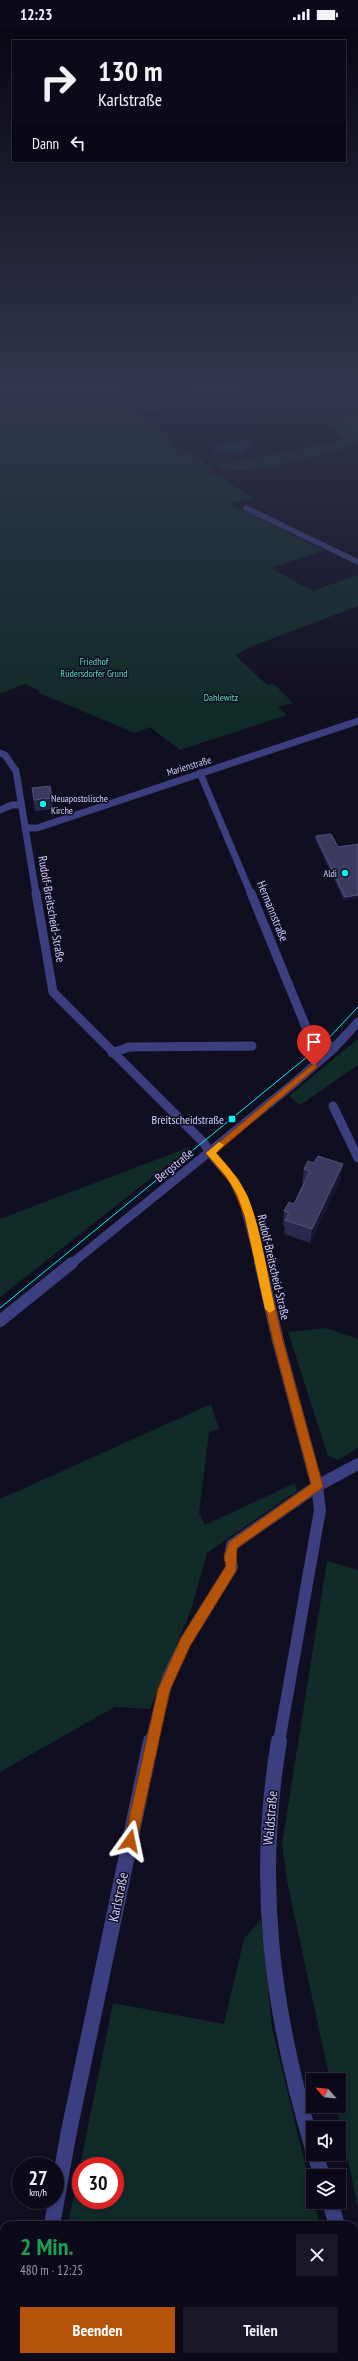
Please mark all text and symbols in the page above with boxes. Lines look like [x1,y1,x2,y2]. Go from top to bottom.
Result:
text: 12:23 [20,5,52,24]
text: 130 m [98,52,162,89]
icon: right [32,56,84,108]
text: Karlstraße [98,88,162,111]
icon: left [67,132,89,154]
text: Dann [32,134,59,153]
park label: Friedhof Rüdersdorfer Grund [60,655,128,680]
park label: Dahlewitz [204,691,239,704]
street label: Marienstraße [165,753,213,779]
place label: Neuapostolische Kirche [51,792,108,817]
marker: Neuapostolische Kirche [38,799,48,809]
street label: Rudolf-Breitscheid-Straße [35,855,69,963]
place label: Aldi [323,867,337,880]
marker: Aldi [340,868,350,878]
street label: Hermannstraße [254,878,292,944]
pin [297,1025,331,1066]
icon: arrive [303,1031,325,1053]
place label: Breitscheidstraße [152,1112,224,1127]
marker: Breitscheidstraße [227,1114,237,1124]
street label: Bergstraße [152,1145,196,1185]
street label: Rudolf-Breitscheid-Straße [255,1213,293,1321]
street label: Waldstraße [259,1790,281,1846]
position arrow [109,1820,151,1862]
street label: Karlstraße [104,1870,132,1923]
north arrow [306,2073,346,2113]
map controls [306,2073,346,2209]
button: sound [306,2121,346,2161]
speed limit sign: 30 [72,2157,124,2209]
text: 27 [28,2165,48,2191]
button: layers [306,2169,346,2209]
text: km/h [29,2186,47,2199]
text: 2 Min. [20,2231,74,2262]
button: close [296,2234,338,2276]
text: 480 m · 12:25 [20,2262,83,2279]
button: Beenden [20,2307,175,2353]
button: Teilen [183,2307,338,2353]

